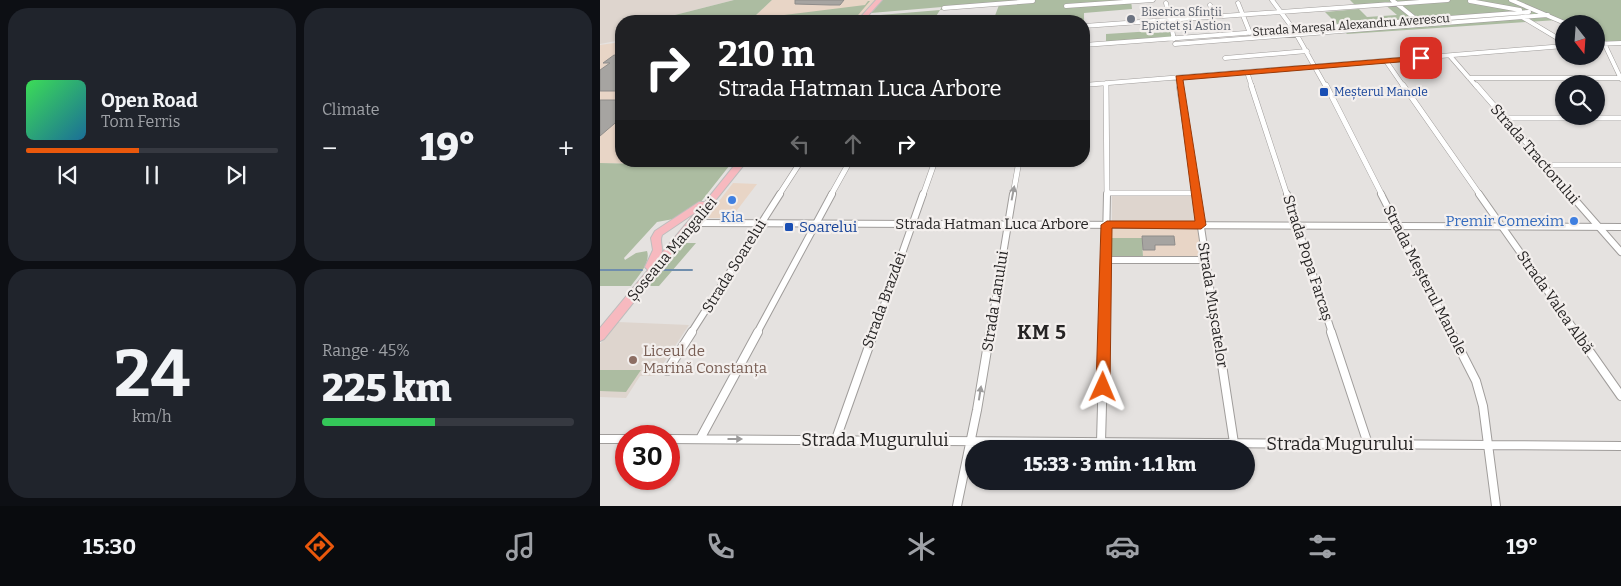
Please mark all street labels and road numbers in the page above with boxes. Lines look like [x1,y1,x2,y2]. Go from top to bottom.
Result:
street label: Strada Mareșal Alexandru Averescu [1252,11,1451,40]
street label: Strada Tractorului [1487,100,1584,208]
street label: Șoseaua Mangaliei [623,193,722,305]
street label: Strada Popa Farcaș [1278,193,1337,324]
street label: Strada Meșterul Manole [1378,202,1471,358]
street label: Strada Hatman Luca Arbore [895,215,1089,233]
street label: Strada Soarelui [698,216,770,316]
street label: Strada Mușcatelor [1193,241,1232,370]
street label: Strada Valea Albă [1513,247,1597,357]
street label: Strada Brazdei [858,249,910,351]
street label: Strada Lanului [978,249,1012,353]
street label: Strada Mugurului [801,429,949,451]
street label: Strada Mugurului [1266,433,1414,455]

